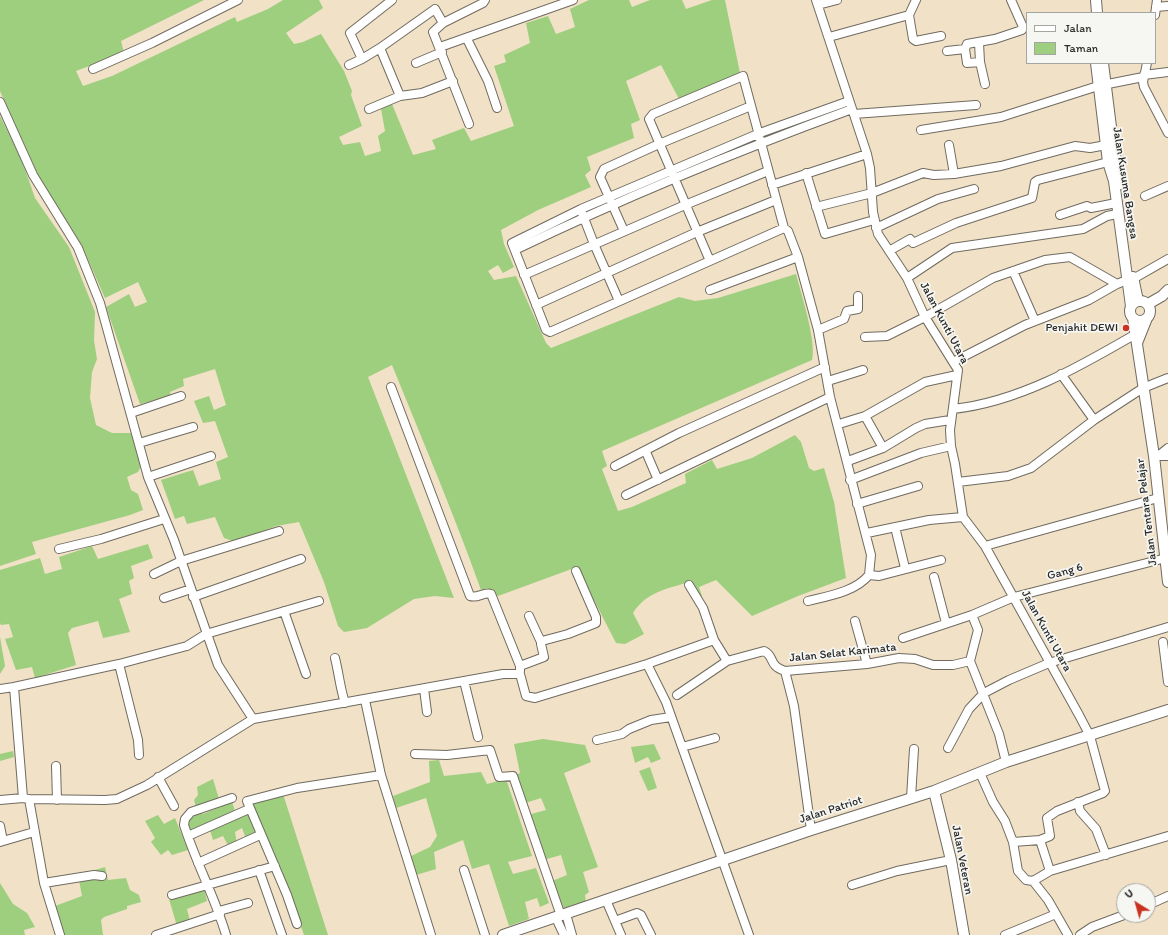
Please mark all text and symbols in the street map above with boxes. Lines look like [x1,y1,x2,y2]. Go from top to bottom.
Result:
legend [1026,12,1156,64]
text: Jalan [1064,21,1092,35]
text: Taman [1064,41,1098,55]
street label: Jalan Kusuma Bangsa [1109,126,1141,240]
street label: Jalan Kunti Utara [916,280,972,366]
place label: Penjahit DEWI [1046,321,1118,335]
marker: Penjahit DEWI [1121,323,1131,333]
street label: Jalan Tentara Pelajar [1133,458,1161,566]
street label: Gang 6 [1046,560,1084,584]
street label: Jalan Kunti Utara [1018,588,1074,674]
street label: Jalan Selat Karimata [789,640,897,666]
street label: Jalan Patriot [798,793,864,827]
street label: Jalan Veteran [948,824,976,896]
north arrow [1116,883,1156,923]
text: U [1122,886,1136,901]

